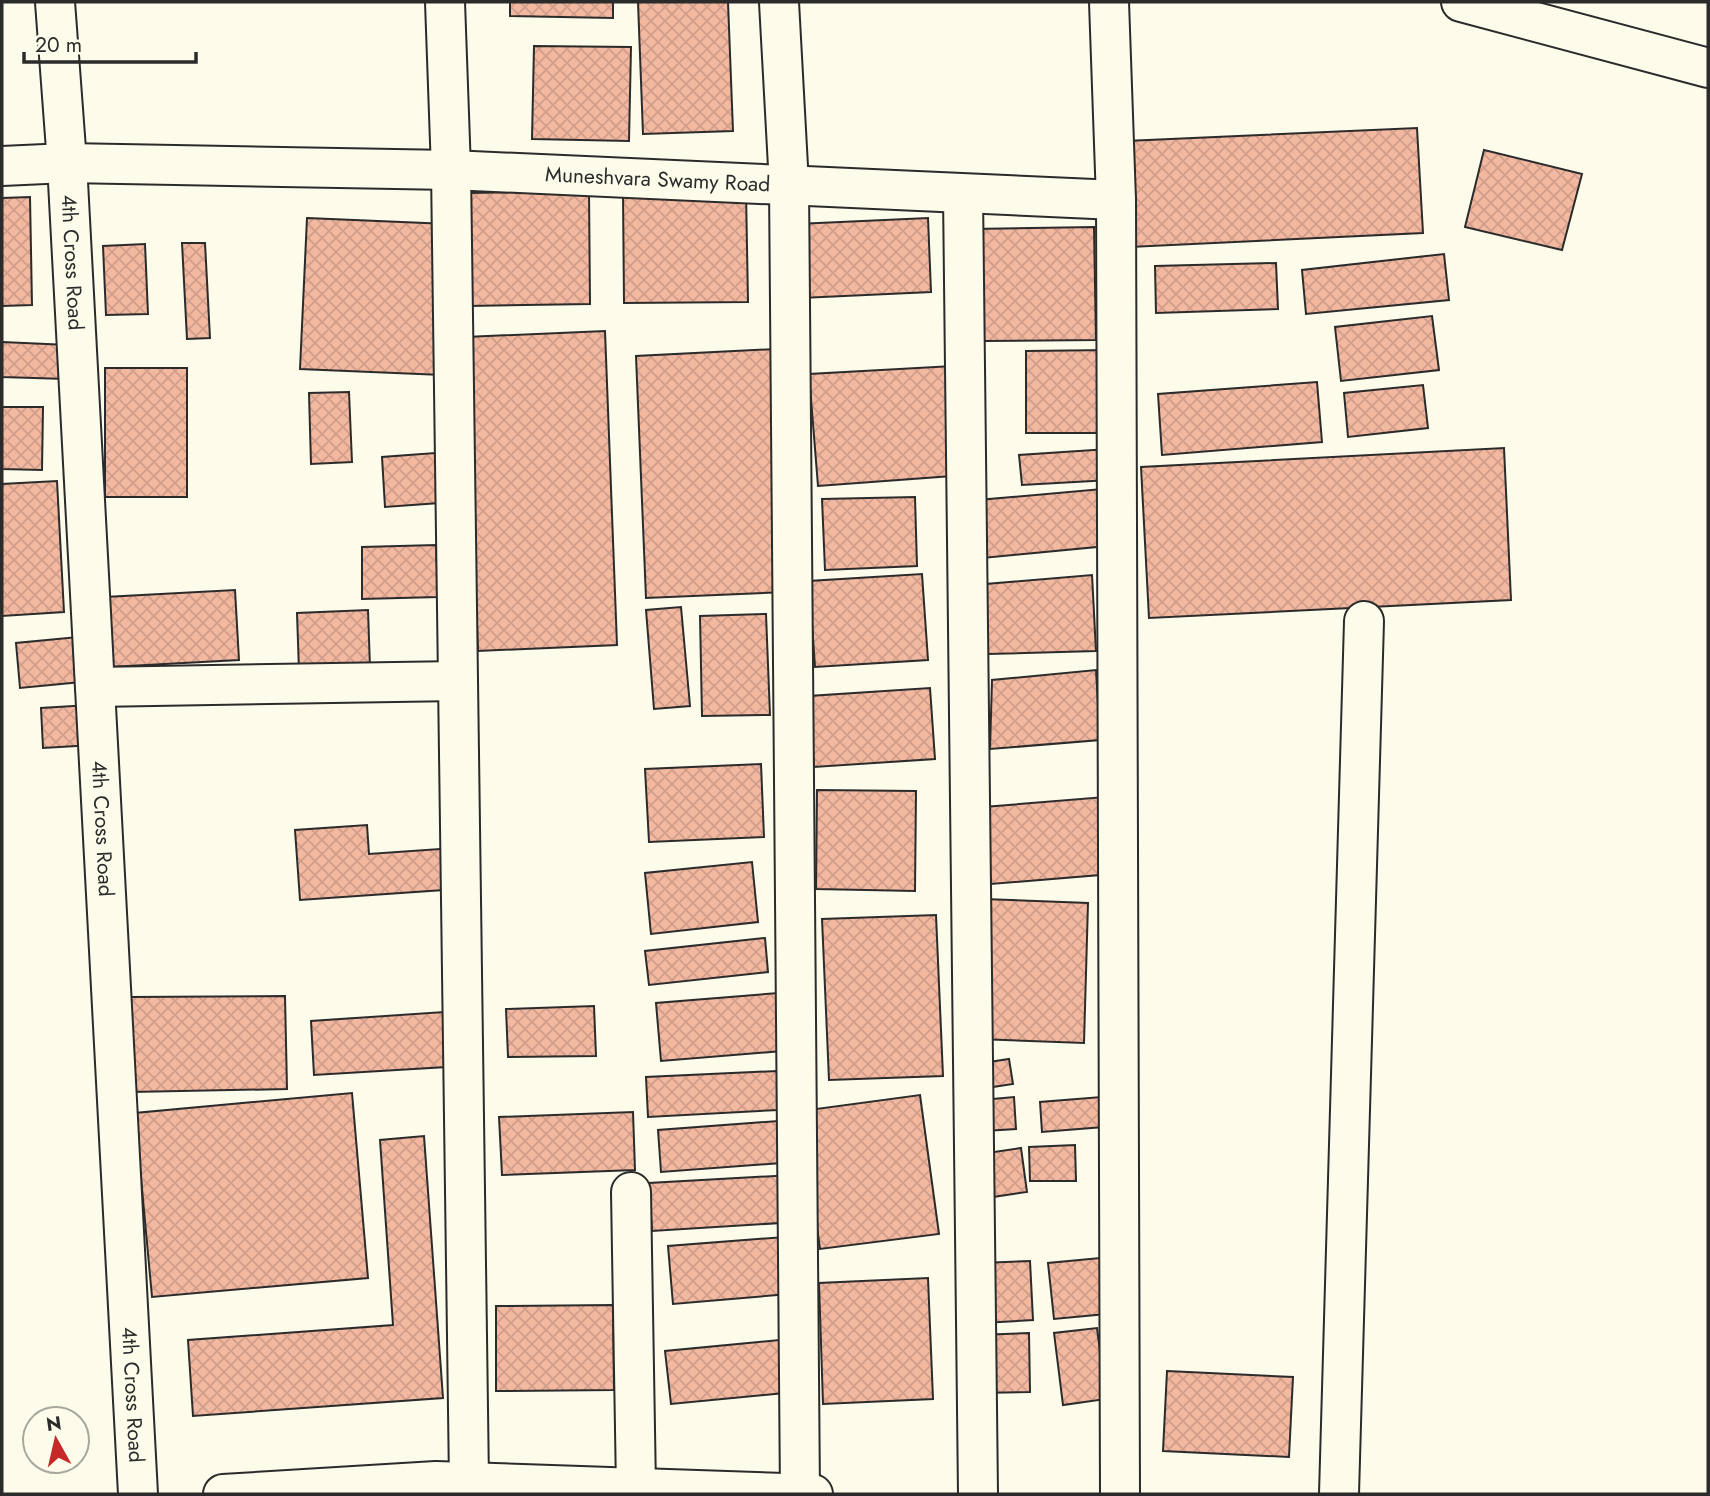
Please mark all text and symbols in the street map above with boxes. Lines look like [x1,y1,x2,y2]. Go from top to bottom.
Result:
scale bar [24,21,196,65]
text: 20 m [35,30,82,60]
street label: Muneshvara Swamy Road [544,159,771,199]
street label: 4th Cross Road [54,194,91,331]
street label: 4th Cross Road [84,760,121,897]
street label: 4th Cross Road [114,1326,151,1463]
north arrow [21,1405,91,1475]
text: N [44,1409,63,1438]

